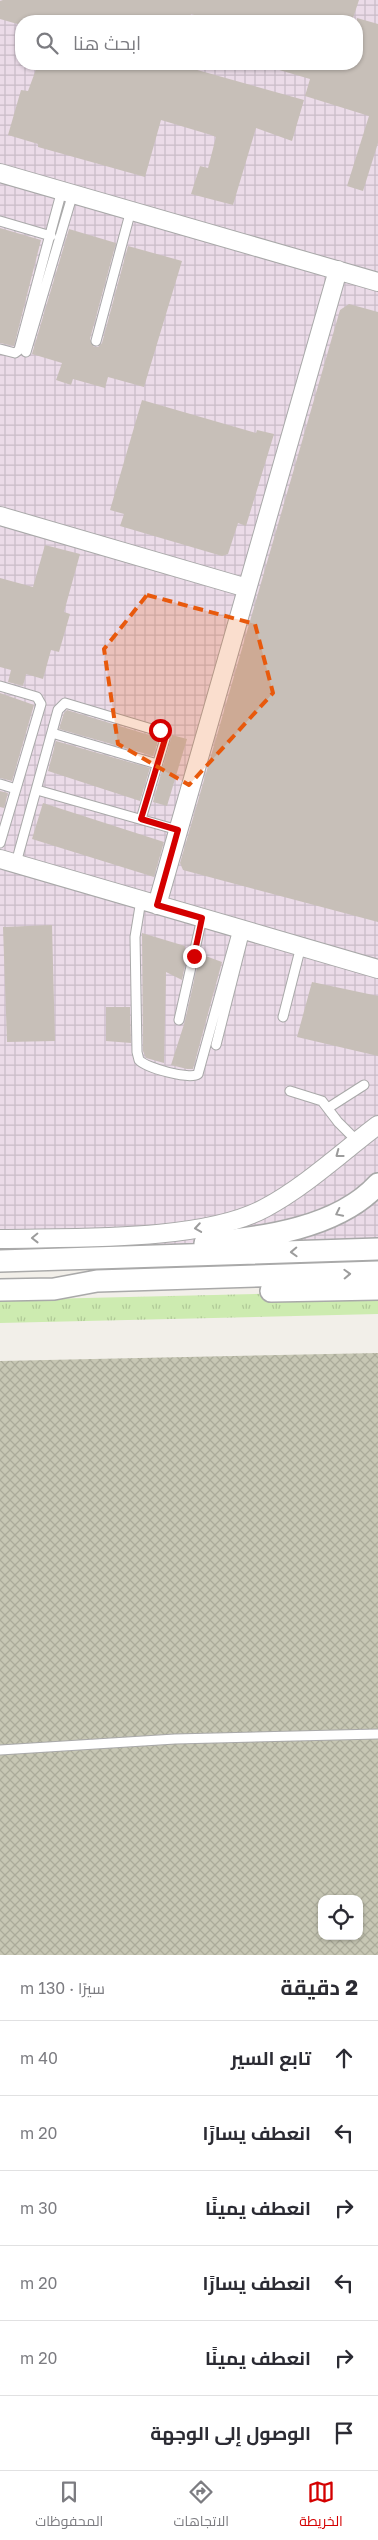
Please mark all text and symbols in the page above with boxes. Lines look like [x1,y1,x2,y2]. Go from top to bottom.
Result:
search box [15,15,363,70]
icon: search [33,29,61,57]
text: ابحث هنا [73,31,141,54]
route start [149,719,172,742]
route end [183,945,206,968]
one-way arrow [336,1149,345,1157]
one-way arrow [336,1207,345,1217]
one-way arrow [193,1222,201,1233]
one-way arrow [31,1233,39,1243]
one-way arrow [290,1247,298,1257]
one-way arrow [343,1268,351,1279]
map controls [318,1895,363,1940]
button: locate [318,1895,363,1940]
text: 2 دقيقة [281,1974,358,2000]
text: سيرًا · 130 m [20,1978,105,1998]
icon: ahead [330,2044,358,2072]
text: تابع السير [231,2046,311,2069]
text: 40 m [20,2048,58,2068]
icon: left [330,2119,358,2147]
text: انعطف يسارًا [203,2121,311,2144]
text: 20 m [20,2123,57,2143]
icon: right [330,2194,358,2222]
text: انعطف يمينًا [205,2196,311,2219]
text: 30 m [20,2198,57,2218]
icon: left [330,2269,358,2297]
text: انعطف يسارًا [203,2271,311,2294]
text: 20 m [20,2273,57,2293]
icon: right [330,2344,358,2372]
text: انعطف يمينًا [205,2346,311,2369]
text: 20 m [20,2348,57,2368]
icon: arrive [330,2419,358,2447]
text: الوصول إلى الوجهة [150,2421,311,2444]
tab: المحفوظات [35,2478,103,2534]
tab: الاتجاهات [174,2478,229,2534]
tab: الخريطة [299,2478,343,2534]

